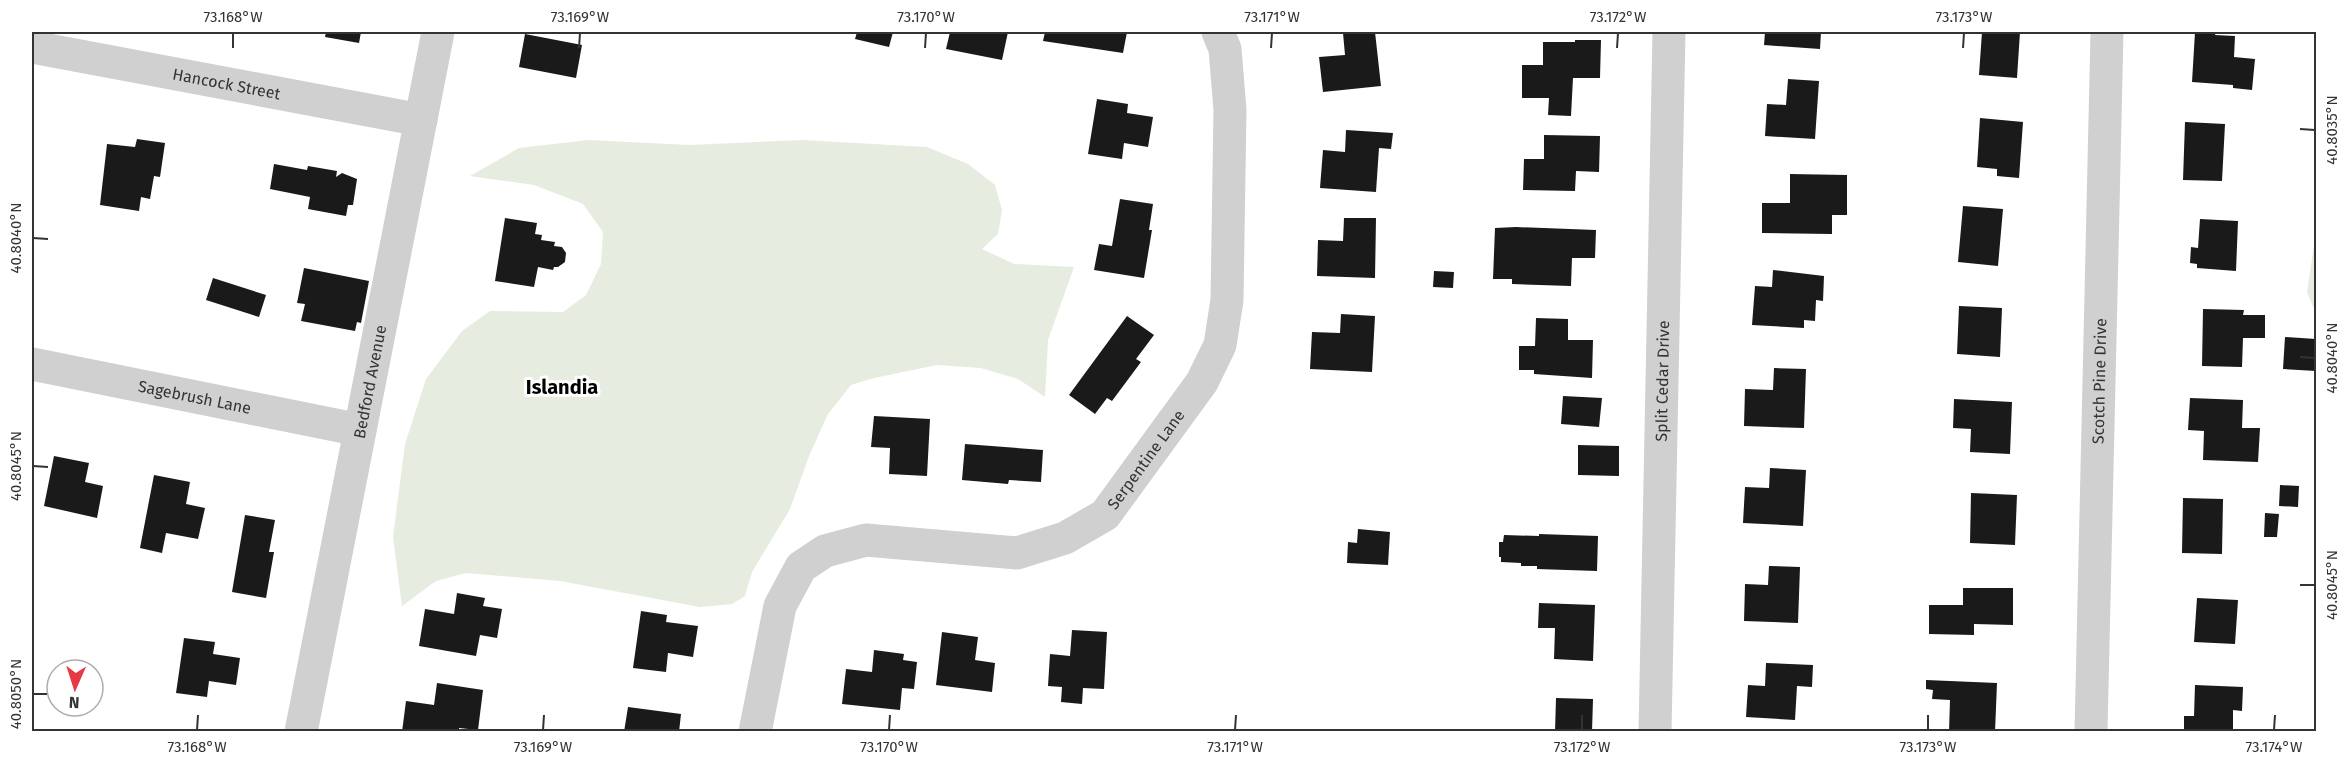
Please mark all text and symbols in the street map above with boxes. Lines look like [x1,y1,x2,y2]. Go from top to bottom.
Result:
text: 73.168°W [203,8,263,26]
text: 73.169°W [551,8,610,26]
text: 73.170°W [897,8,955,26]
text: 73.171°W [1244,8,1300,26]
text: 73.172°W [1590,8,1647,26]
text: 73.173°W [1936,8,1993,26]
street label: Hancock Street [171,64,282,103]
text: 40.8035°N [2323,95,2341,165]
text: 40.8040°N [7,202,25,274]
street label: Scotch Pine Drive [2088,318,2110,444]
street label: Split Cedar Drive [1651,320,1673,442]
text: 40.8040°N [2323,322,2341,394]
street label: Bedford Avenue [349,323,390,440]
district label: Islandia [526,375,598,399]
street label: Sagebrush Lane [137,376,253,417]
street label: Serpentine Lane [1103,406,1188,513]
text: 40.8045°N [7,431,25,501]
text: 40.8045°N [2323,550,2341,620]
north arrow [45,658,105,718]
text: 40.8050°N [7,659,25,729]
text: N [68,693,80,712]
text: 73.168°W [167,738,227,756]
text: 73.169°W [514,738,573,756]
text: 73.170°W [860,738,918,756]
text: 73.171°W [1207,738,1263,756]
text: 73.172°W [1554,738,1611,756]
text: 73.173°W [1900,738,1957,756]
text: 73.174°W [2246,738,2303,756]

